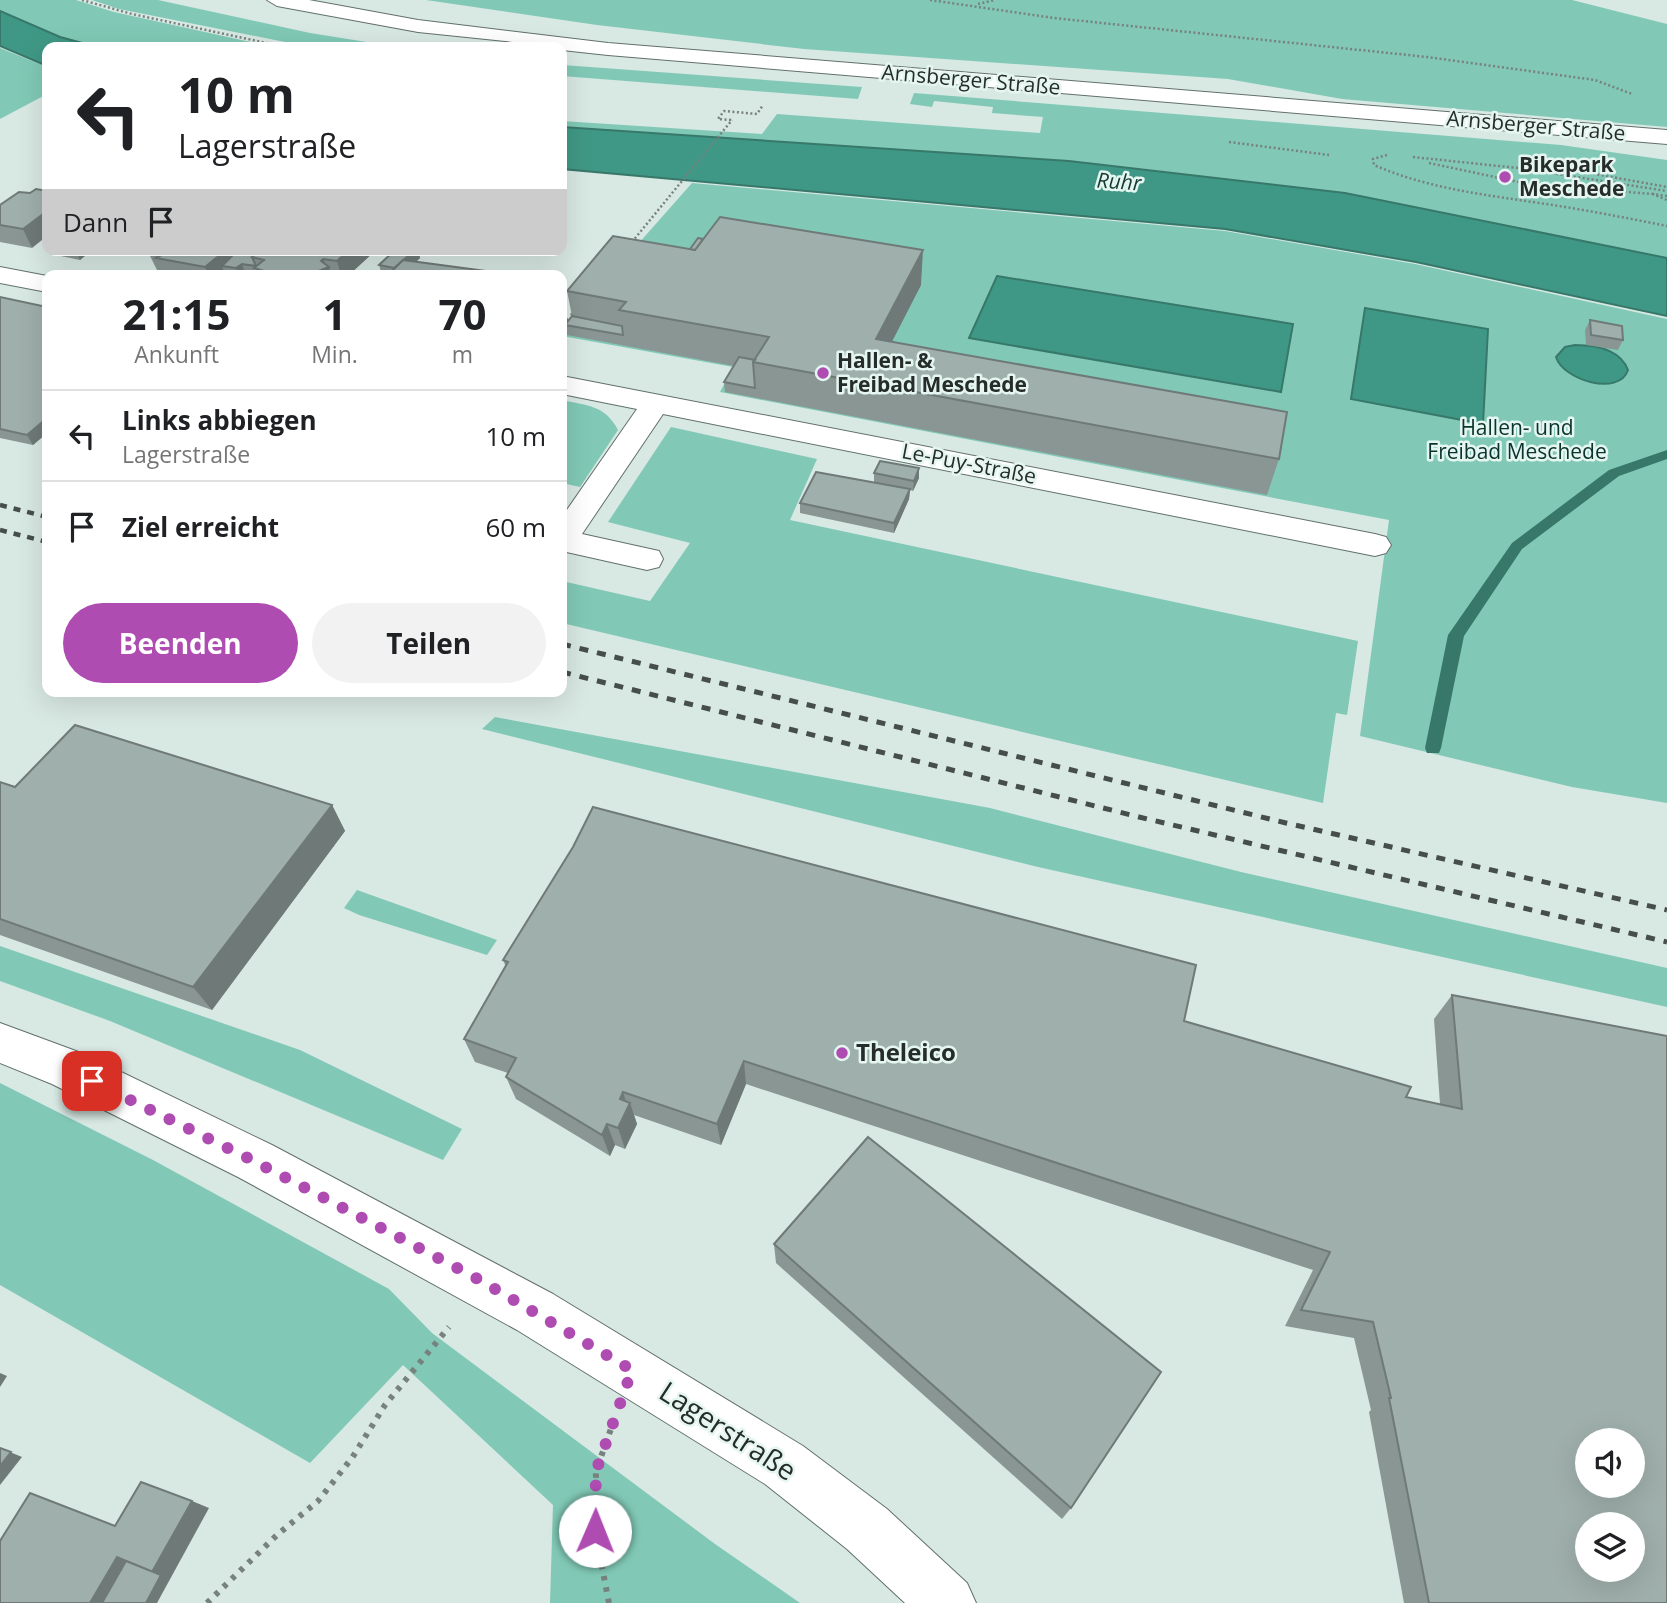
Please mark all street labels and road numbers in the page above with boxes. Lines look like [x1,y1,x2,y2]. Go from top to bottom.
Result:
street label: Arnsberger Straße [881,57,1062,101]
street label: Arnsberger Straße [1446,103,1627,147]
street label: Le-Puy-Straße [900,436,1039,490]
street label: Lagerstraße [653,1372,804,1489]

